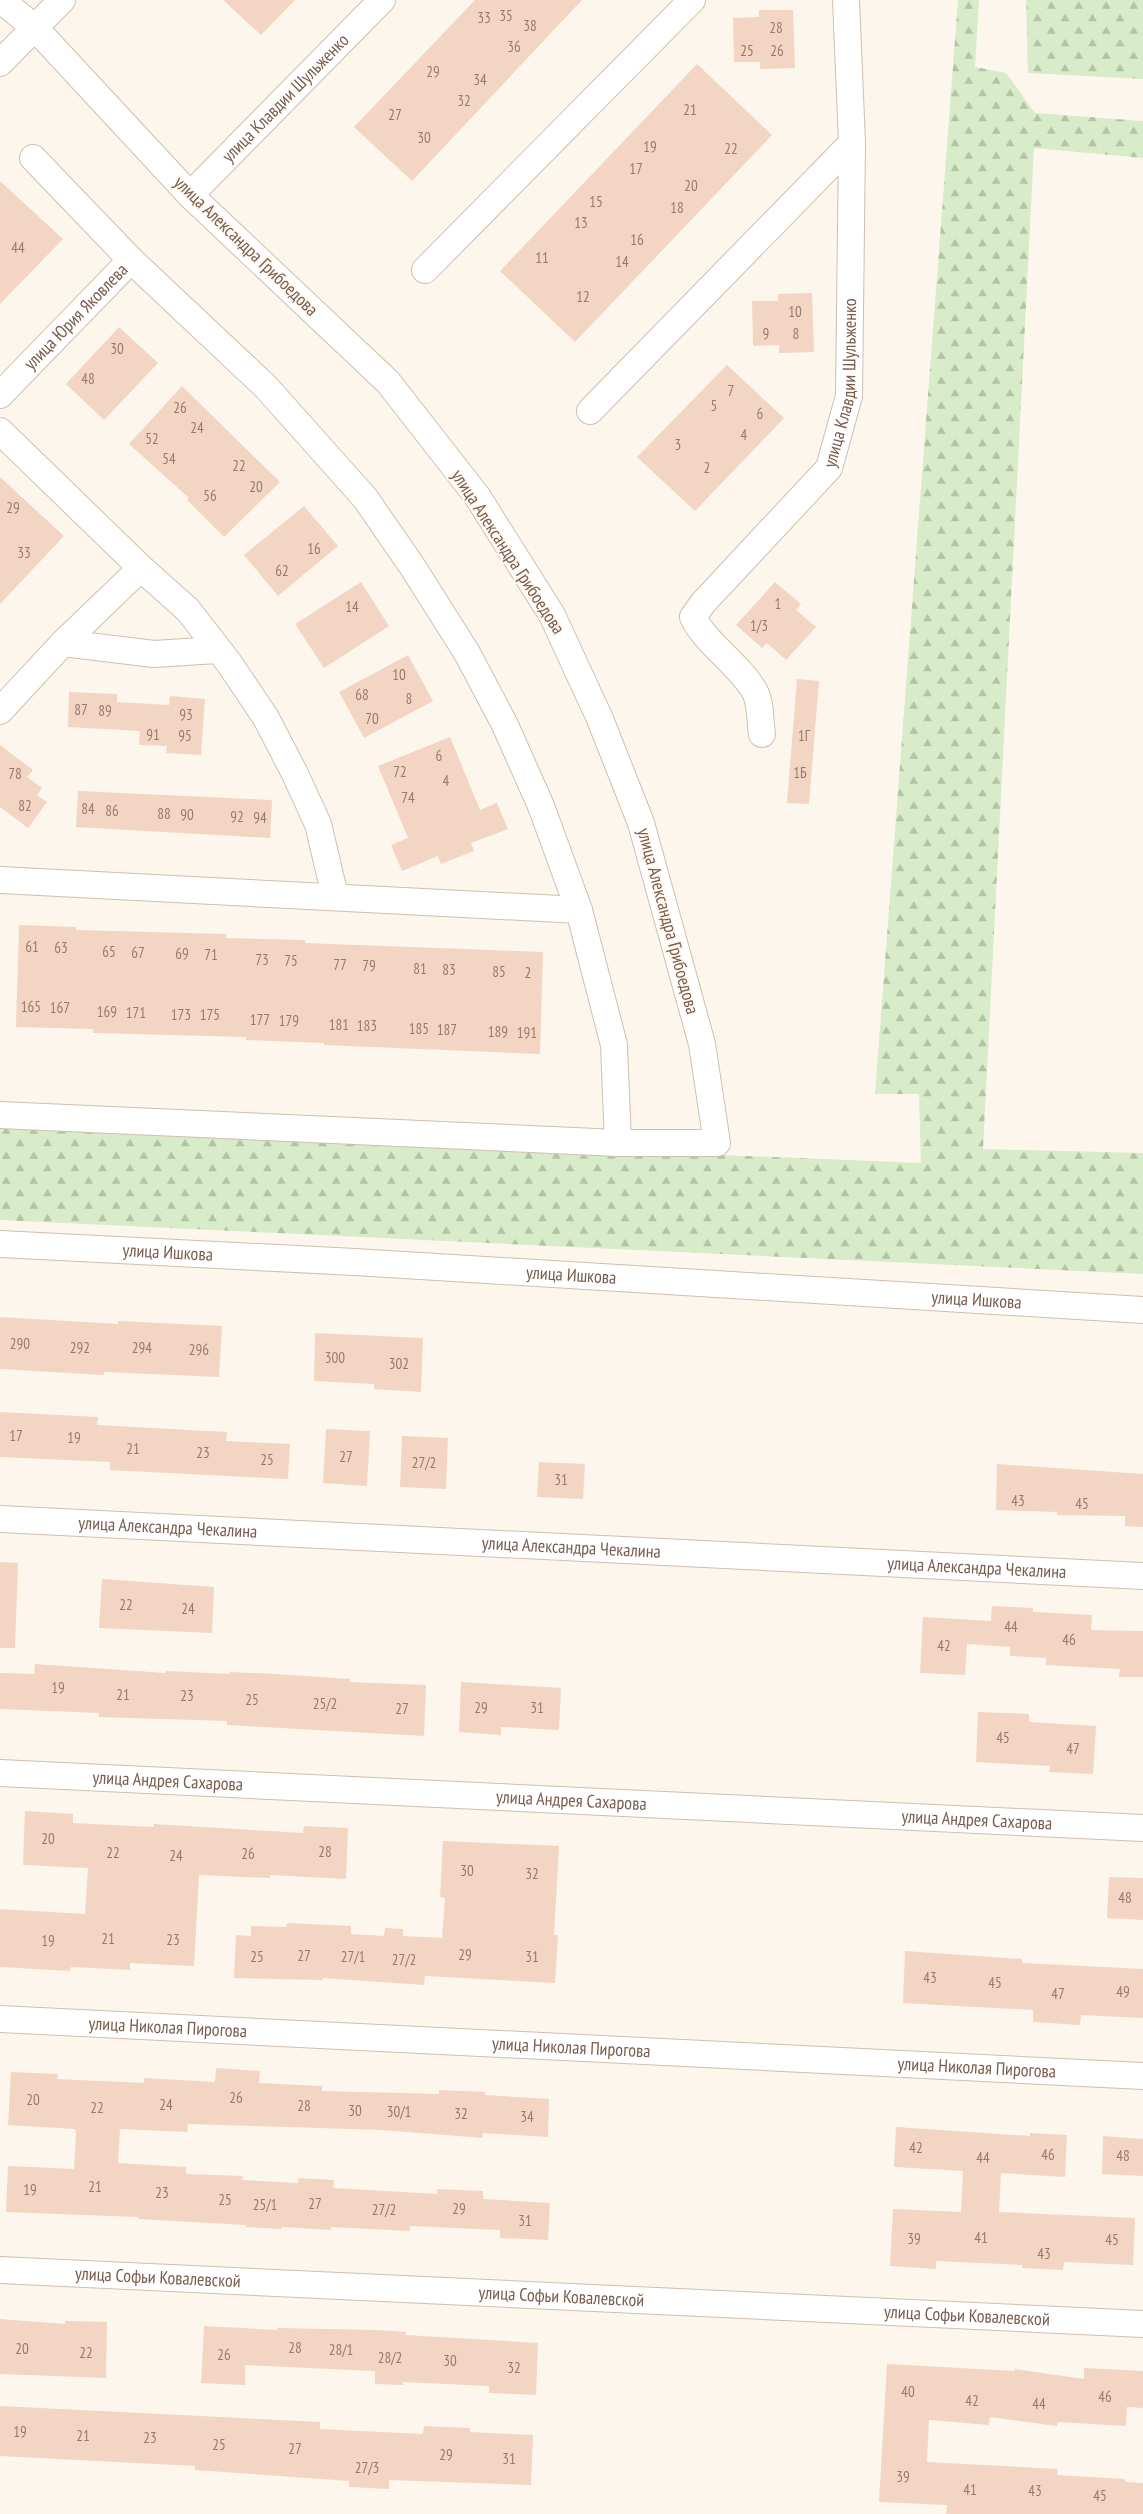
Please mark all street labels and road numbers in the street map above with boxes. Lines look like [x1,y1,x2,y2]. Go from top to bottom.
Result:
street label: улица Клавдии Шульженко [217,28,354,167]
street label: улица Александра Грибоедова [169,171,323,321]
street label: улица Юрия Яковлева [19,258,132,375]
street label: улица Клавдии Шульженко [818,298,861,470]
street label: улица Александра Грибоедова [447,465,570,638]
street label: улица Александра Грибоедова [633,825,704,1016]
street label: улица Ишкова [122,1238,214,1266]
street label: улица Ишкова [525,1260,617,1289]
street label: улица Ишкова [931,1285,1022,1314]
street label: улица Александра Чекалина [78,1511,258,1543]
street label: улица Александра Чекалина [481,1531,661,1563]
street label: улица Александра Чекалина [887,1551,1067,1583]
street label: улица Андрея Сахарова [92,1765,244,1796]
street label: улица Андрея Сахарова [496,1785,647,1815]
street label: улица Андрея Сахарова [901,1804,1053,1835]
street label: улица Николая Пирогова [88,2011,248,2042]
street label: улица Николая Пирогова [492,2032,651,2062]
street label: улица Николая Пирогова [897,2052,1057,2083]
street label: улица Софьи Ковалевской [74,2262,241,2292]
street label: улица Софьи Ковалевской [478,2281,645,2311]
street label: улица Софьи Ковалевской [884,2300,1050,2331]

